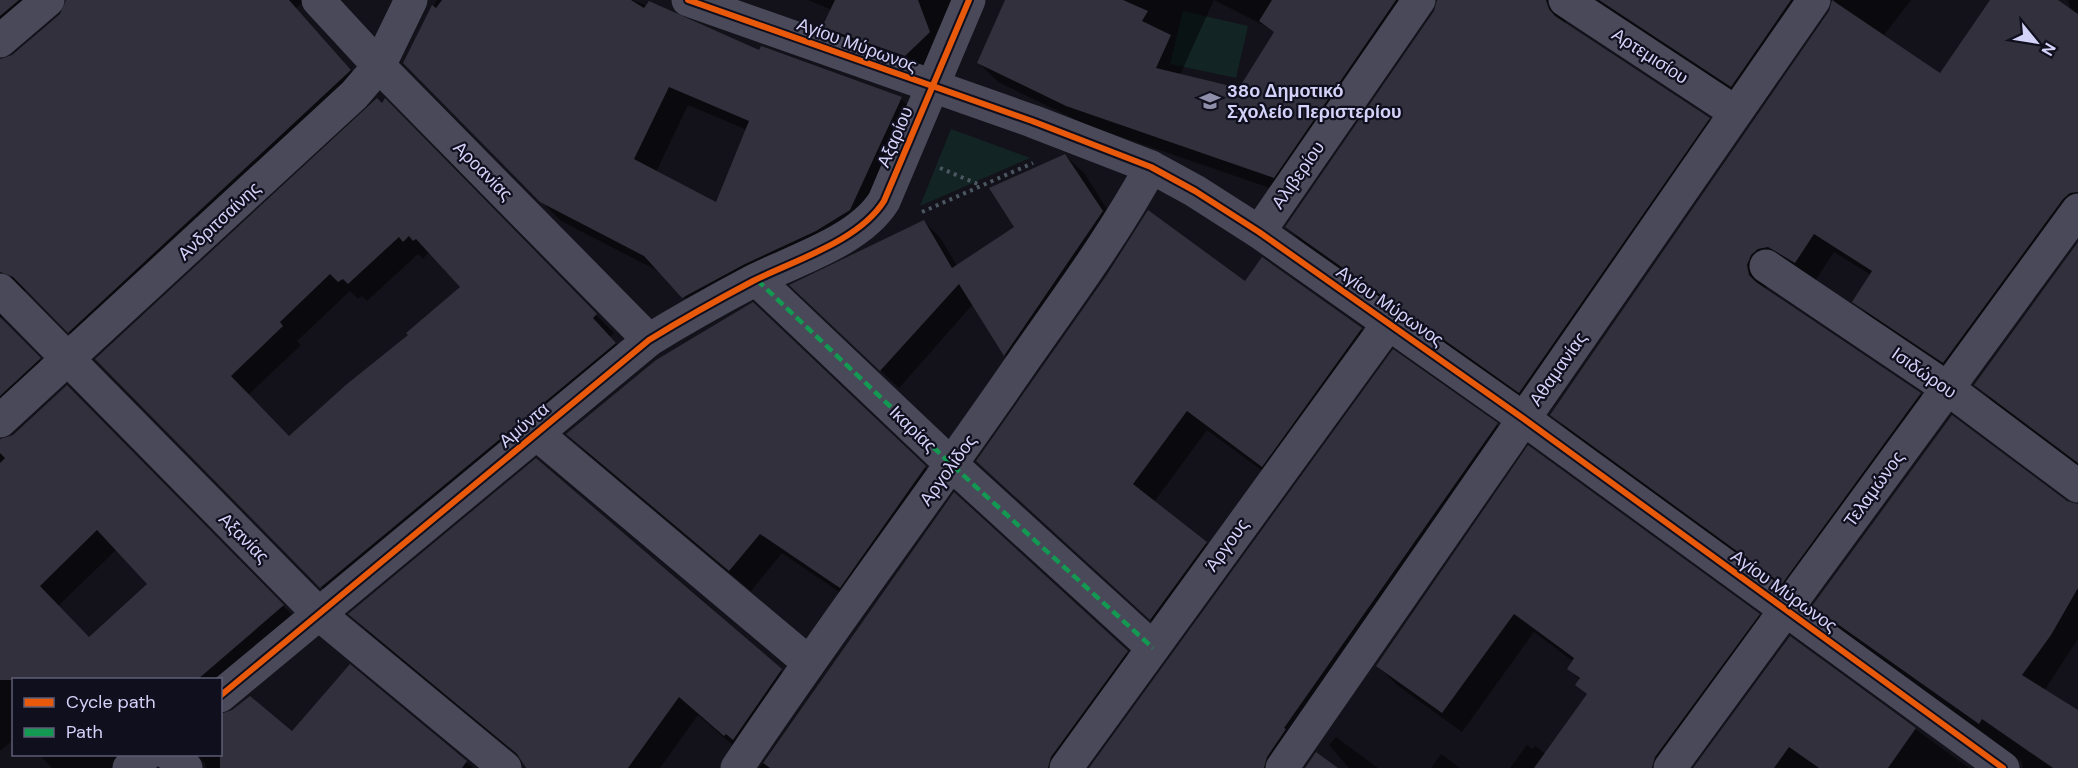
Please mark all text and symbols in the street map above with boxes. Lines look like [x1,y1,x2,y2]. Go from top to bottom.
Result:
street label: Αγίου Μύρωνος [794,12,921,78]
north arrow [2006,12,2066,72]
street label: Αρτεμισίου [1607,22,1693,90]
text: N [2037,39,2061,60]
place label: 38ο Δημοτικό Σχολείο Περιστερίου [1227,79,1401,124]
school or university icon: 38ο Δημοτικό Σχολείο Περιστερίου [1198,89,1222,113]
street label: Αξαρίου [871,103,919,171]
street label: Αροανίας [448,136,518,206]
street label: Αλιβερίου [1266,136,1330,214]
street label: Ανδριτσαίνης [172,176,266,266]
street label: Αγίου Μύρωνος [1331,260,1449,352]
street label: Αθαμανίας [1524,327,1592,411]
street label: Ισιδώρου [1887,342,1961,404]
street label: Αμύντα [494,397,554,453]
street label: Ικαρίας [884,400,942,458]
street label: Αργολίδος [914,429,982,510]
street label: Τελαμώνος [1838,446,1910,532]
street label: Αξανίας [214,508,275,569]
street label: Άργους [1200,514,1254,576]
street label: Αγίου Μύρωνος [1726,544,1842,638]
legend [12,678,222,756]
text: Cycle path [66,690,156,714]
text: Path [66,720,103,744]

